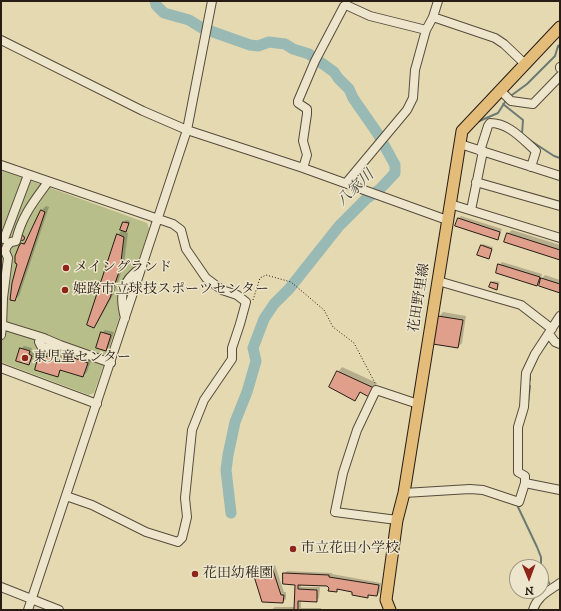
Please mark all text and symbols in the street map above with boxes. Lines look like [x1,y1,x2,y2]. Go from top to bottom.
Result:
water label: 八家川 [334,167,378,211]
place label: メイングランド [74,260,172,276]
street label: 花田野里線 [406,262,434,334]
marker: メイングランド [61,263,71,273]
place label: 姫路市立球技スポーツセンター [73,282,269,298]
marker: 姫路市立球技スポーツセンター [60,285,70,295]
place label: 東児童センター [33,350,131,366]
marker: 東児童センター [20,353,30,363]
place label: 市立花田小学校 [301,541,399,557]
marker: 市立花田小学校 [288,544,298,554]
north arrow [509,559,549,599]
place label: 花田幼稚園 [203,566,273,582]
marker: 花田幼稚園 [190,569,200,579]
text: N [525,583,534,597]

